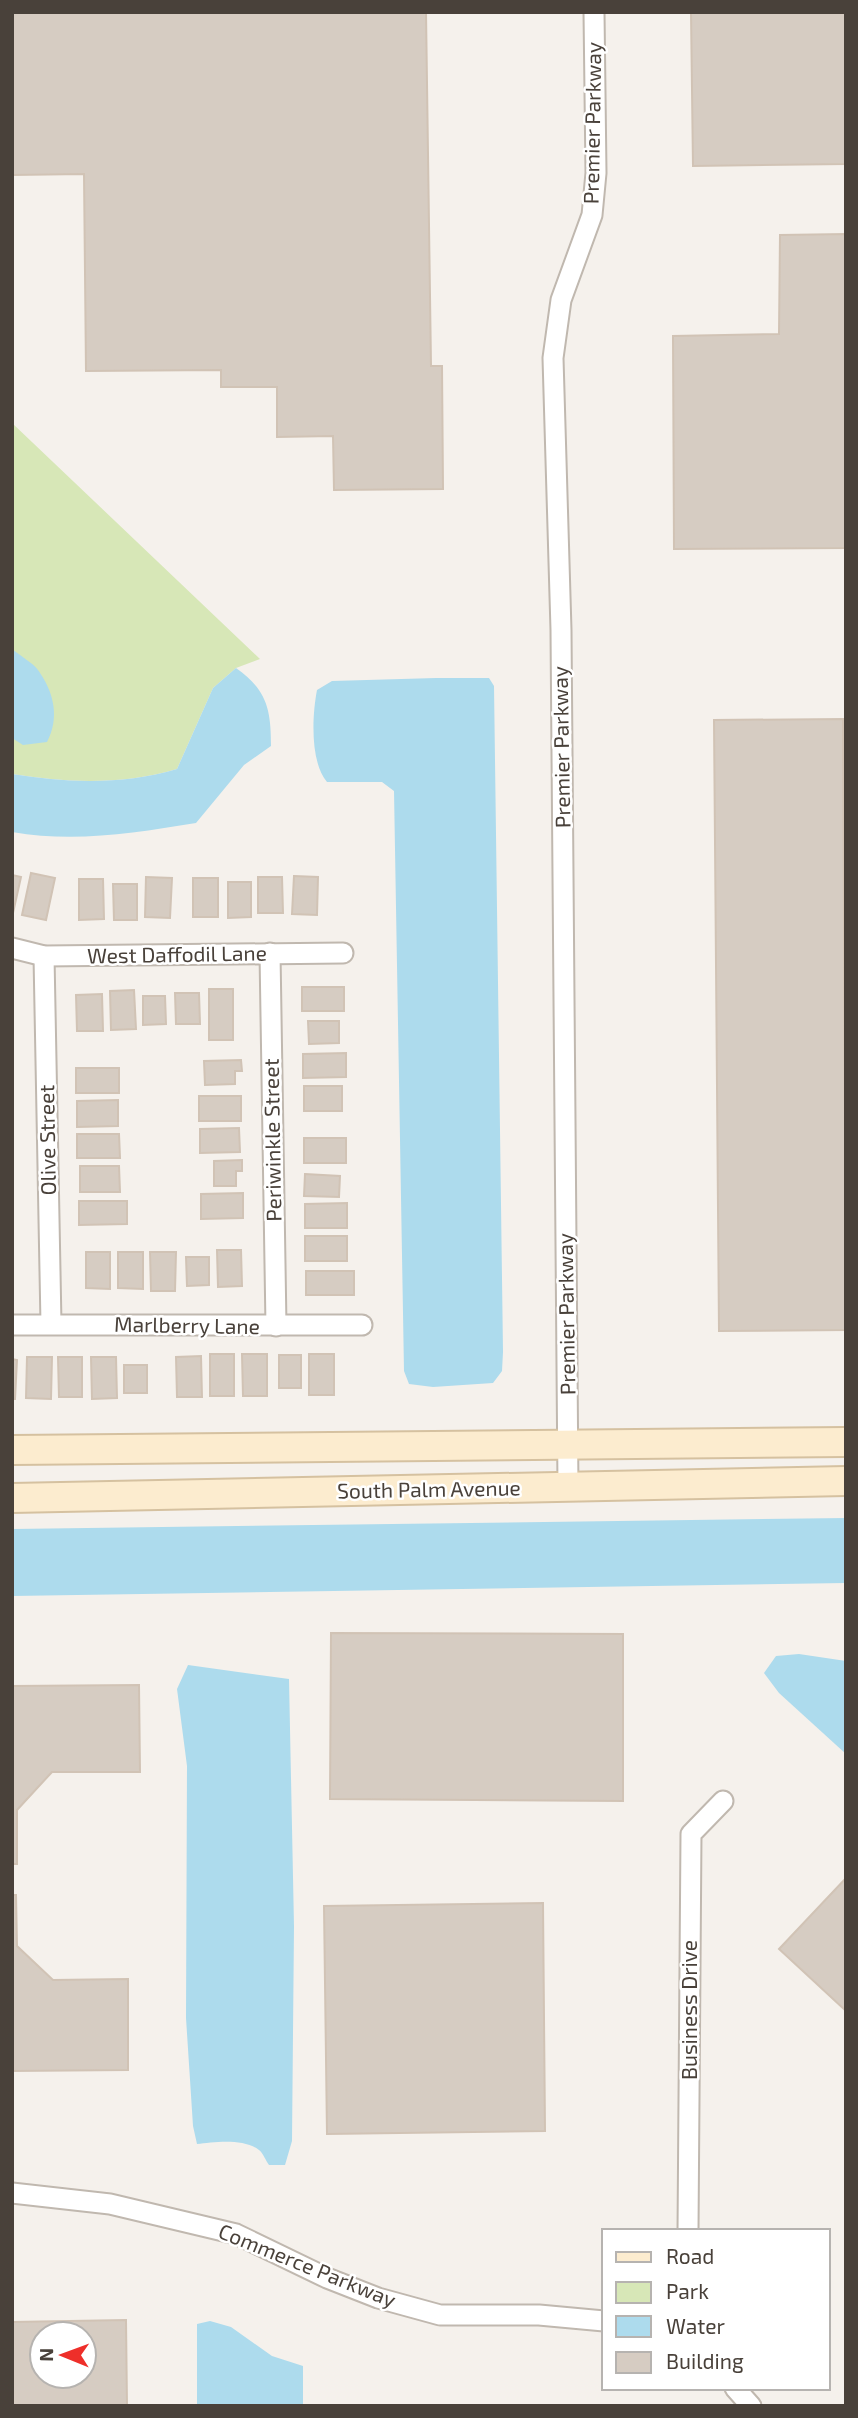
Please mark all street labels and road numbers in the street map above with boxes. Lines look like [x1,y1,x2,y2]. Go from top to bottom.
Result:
street label: Premier Parkway [578,42,605,204]
street label: Premier Parkway [547,666,574,828]
street label: West Daffodil Lane [87,939,267,968]
street label: Periwinkle Street [258,1058,285,1222]
street label: Olive Street [33,1084,60,1196]
street label: Premier Parkway [552,1233,579,1395]
street label: Marlberry Lane [114,1311,260,1338]
street label: South Palm Avenue [337,1474,521,1503]
street label: Business Drive [676,1940,701,2080]
street label: Commerce Parkway [215,2218,400,2312]

